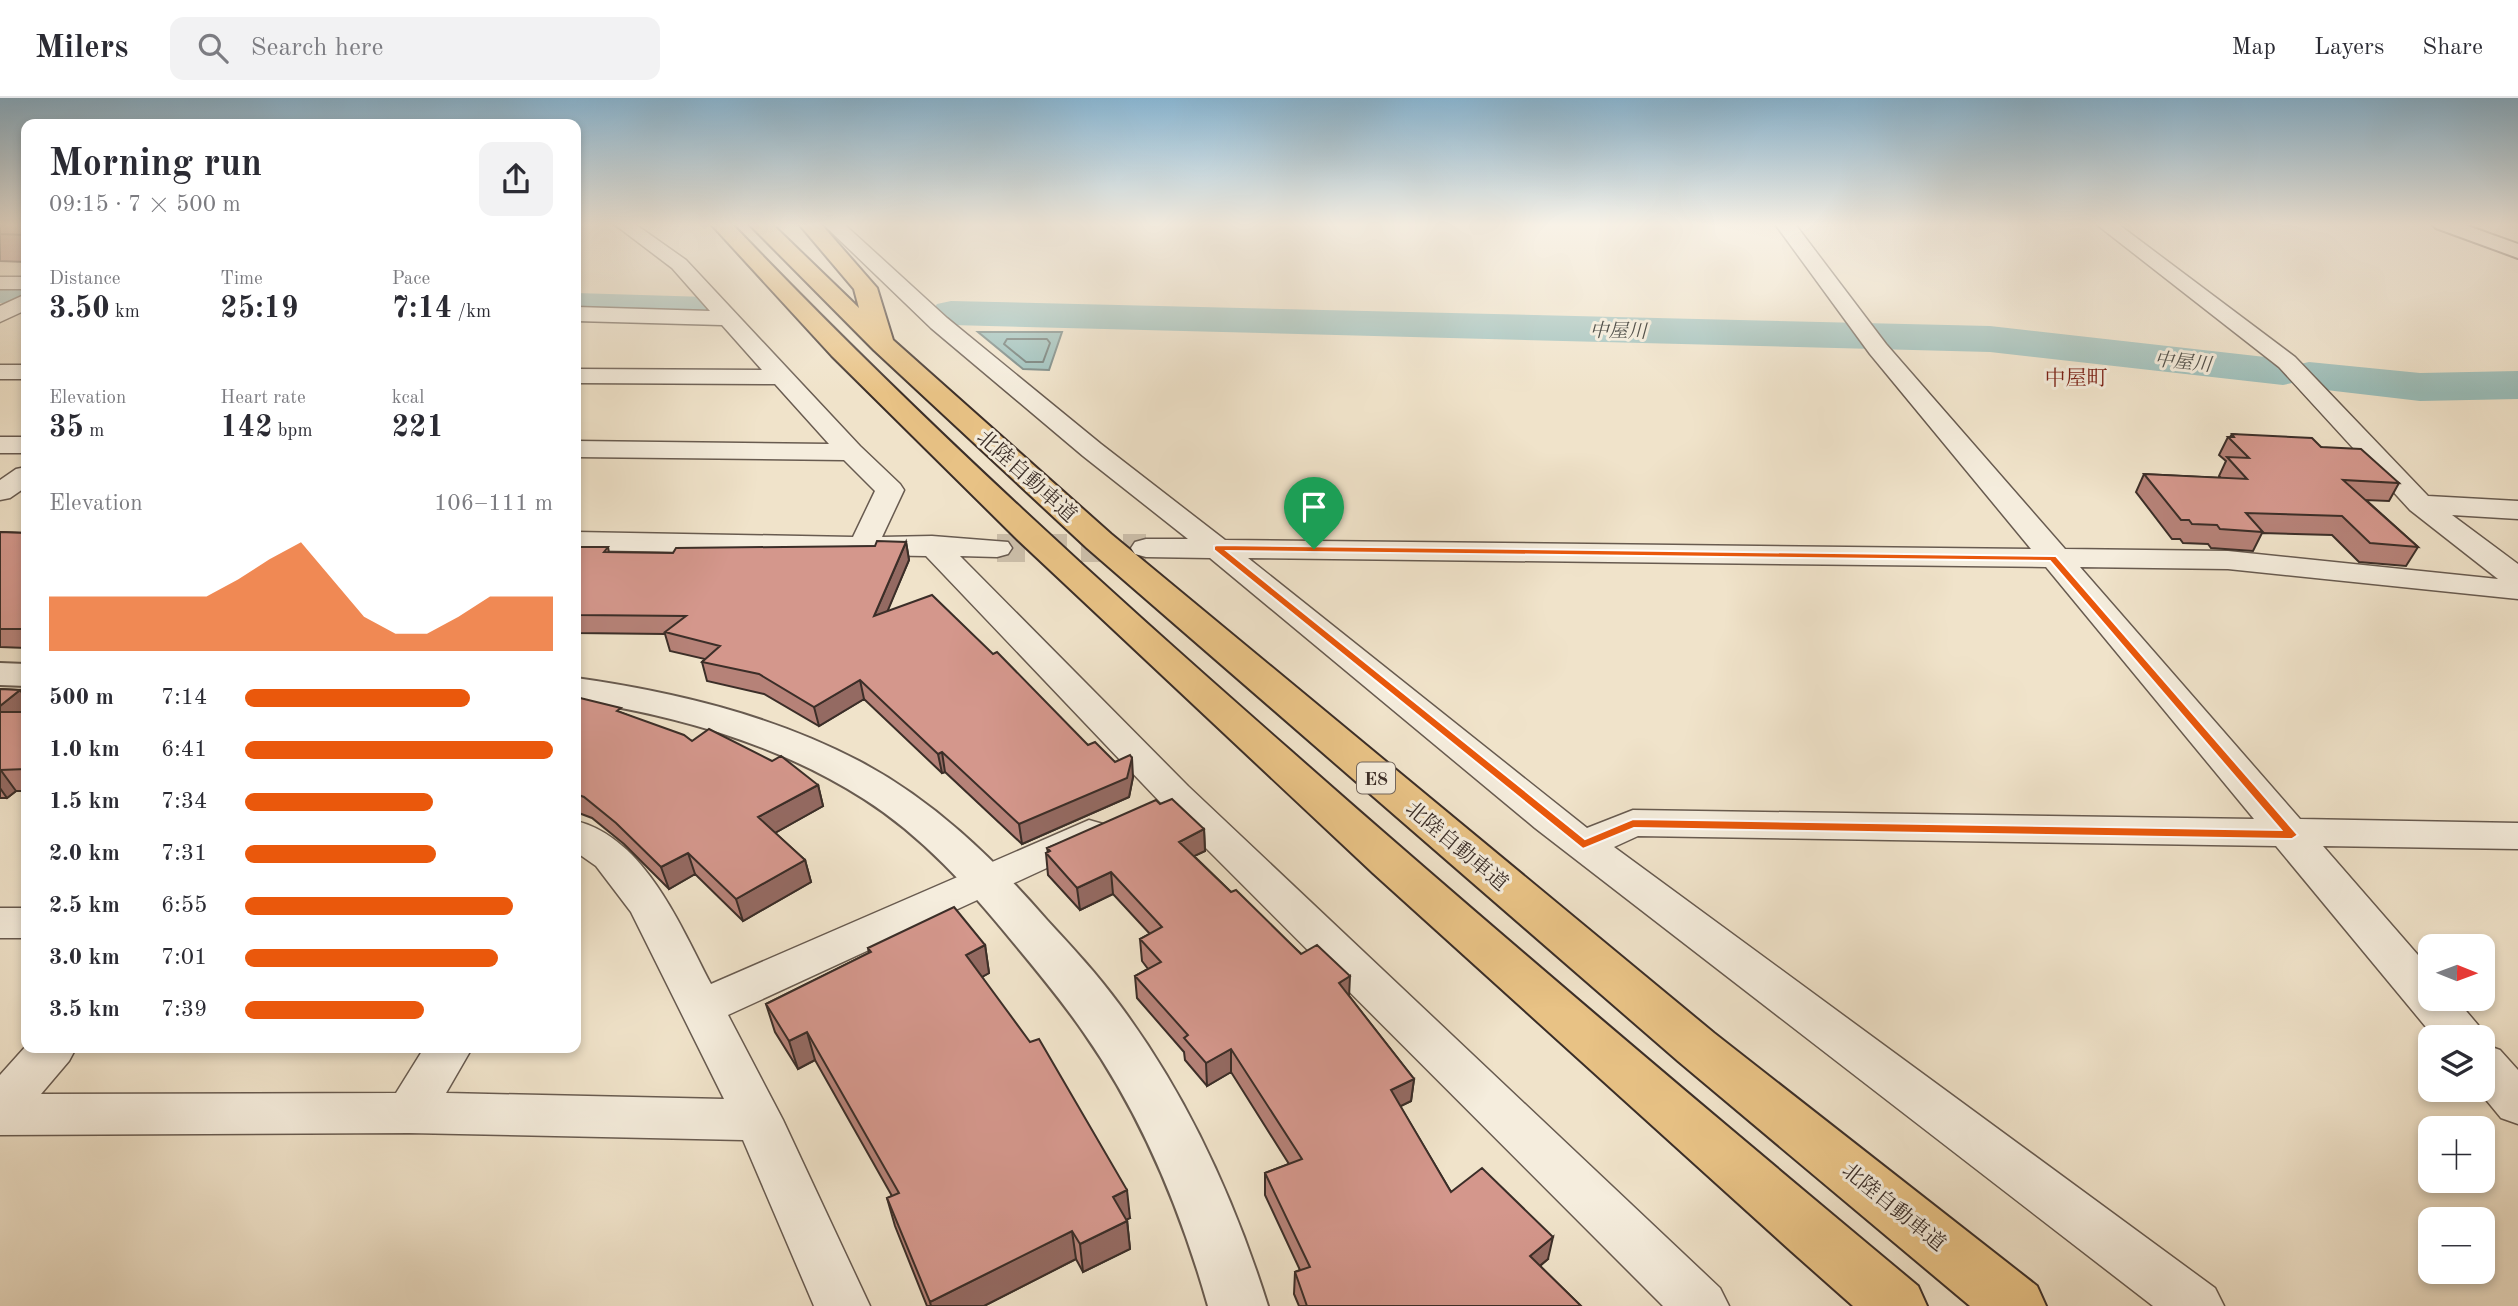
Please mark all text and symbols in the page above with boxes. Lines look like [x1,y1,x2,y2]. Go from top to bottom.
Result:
search box [170,17,660,80]
icon: search [194,29,232,67]
text: Milers [35,32,128,65]
text: Search here [250,35,383,61]
text: Map [2232,36,2276,60]
text: Layers [2314,36,2384,60]
text: Share [2422,36,2483,60]
button: share [479,142,553,216]
text: Morning run [49,146,262,184]
text: 09:15 · 7 × 500 m [49,193,241,216]
text: Distance [49,270,121,289]
text: Time [220,270,263,289]
text: Pace [392,270,430,289]
text: 3.50 [49,294,110,324]
text: 25:19 [220,294,298,324]
text: 7:14 [392,294,452,324]
text: km [110,303,140,322]
text: /km [452,303,491,322]
water label: 中屋川 [1589,321,1649,343]
water label: 中屋川 [2153,349,2214,376]
district label: 中屋町 [2045,367,2108,390]
text: Elevation [49,389,126,408]
text: Heart rate [220,389,306,408]
text: kcal [392,389,424,408]
text: 35 [49,413,84,443]
text: 142 [220,413,273,443]
text: 221 [392,413,444,443]
text: m [84,422,104,441]
text: bpm [273,422,313,441]
street label: 北陸自動車道 [972,426,1081,527]
pin [1284,477,1344,549]
icon: arrive [1295,488,1333,526]
text: Elevation [49,492,143,515]
text: 106–111 m [434,492,553,515]
text: 500 m [49,686,114,709]
text: 7:14 [161,686,207,709]
text: 1.0 km [49,738,120,761]
text: 6:41 [161,738,207,761]
road number: E8 [1357,762,1395,793]
text: 1.5 km [49,790,120,813]
text: 7:34 [161,790,207,813]
street label: 北陸自動車道 [1401,797,1512,896]
text: 2.0 km [49,842,120,865]
text: 7:31 [161,842,207,865]
text: 2.5 km [49,894,120,917]
text: 6:55 [161,894,207,917]
north arrow [2418,934,2496,1012]
map controls [2418,934,2495,1284]
text: 3.0 km [49,946,120,969]
text: 7:01 [161,946,207,969]
text: 3.5 km [49,998,120,1021]
text: 7:39 [161,998,207,1021]
button: layers [2418,1025,2495,1102]
button: + [2418,1116,2495,1193]
street label: 北陸自動車道 [1837,1159,1950,1256]
button: − [2418,1207,2495,1284]

